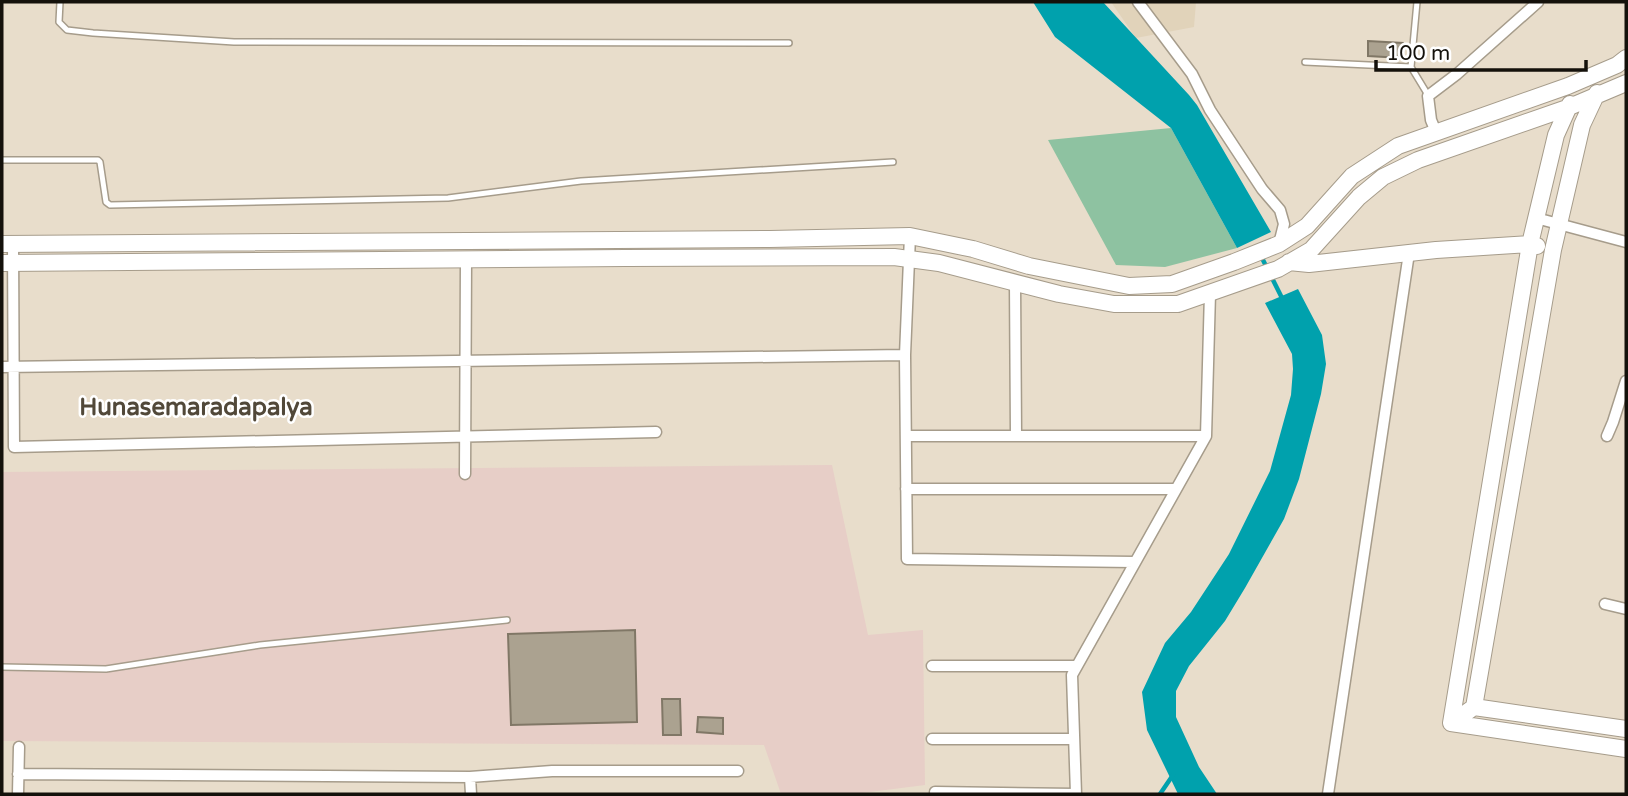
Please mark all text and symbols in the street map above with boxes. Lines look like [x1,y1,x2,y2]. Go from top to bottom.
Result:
scale bar [1376,28,1586,72]
text: 100 m [1386,41,1450,66]
district label: Hunasemaradapalya [79,393,313,422]

